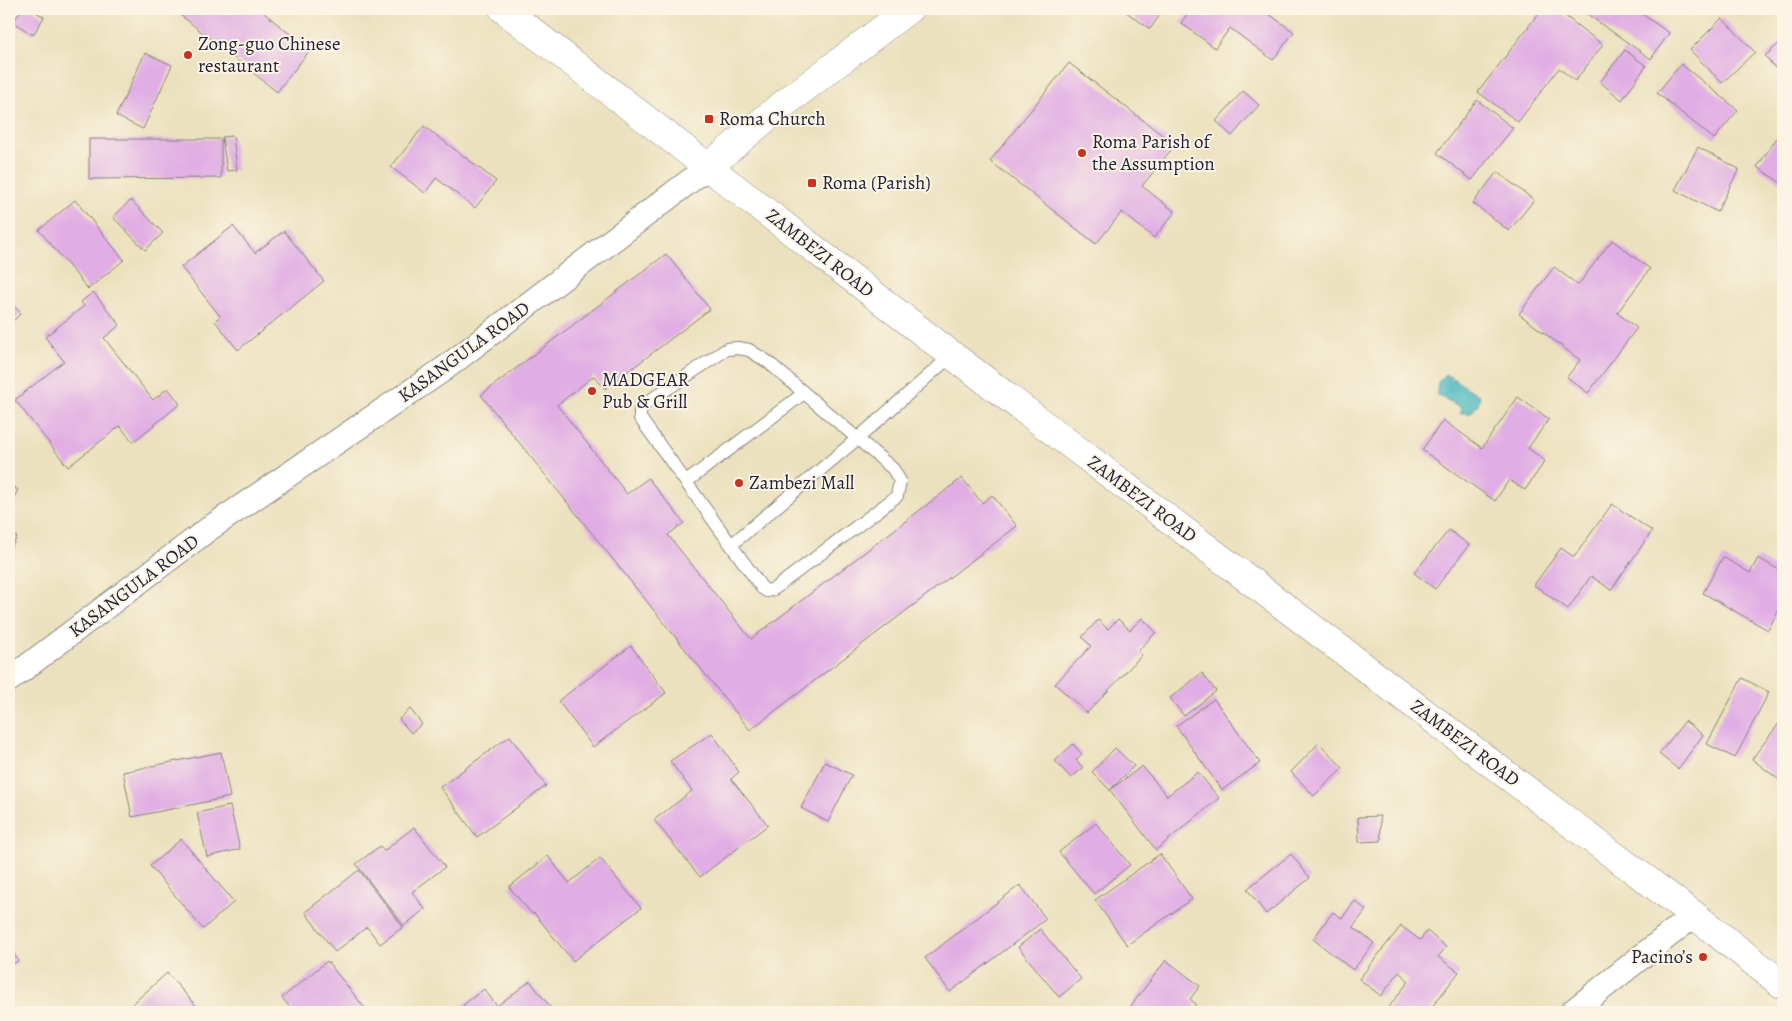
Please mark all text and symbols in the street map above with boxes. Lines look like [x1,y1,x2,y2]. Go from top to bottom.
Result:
place label: Zong-guo Chinese restaurant [198,31,341,79]
marker: Zong-guo Chinese restaurant [182,49,194,61]
place label: Roma Church [719,106,826,132]
marker: Roma Church [703,113,715,125]
place label: Roma Parish of the Assumption [1092,129,1215,177]
marker: Roma Parish of the Assumption [1076,147,1088,159]
place label: Roma (Parish) [822,170,931,196]
marker: Roma (Parish) [806,177,818,189]
street label: ZAMBEZI ROAD [760,202,880,304]
street label: KASANGULA ROAD [393,295,535,409]
place label: MADGEAR Pub & Grill [602,367,690,415]
marker: MADGEAR Pub & Grill [586,385,598,397]
street label: ZAMBEZI ROAD [1082,449,1202,549]
place label: Zambezi Mall [749,470,855,496]
marker: Zambezi Mall [733,477,745,489]
street label: KASANGULA ROAD [63,528,205,644]
street label: ZAMBEZI ROAD [1405,693,1525,793]
place label: Pacino’s [1631,944,1693,970]
marker: Pacino’s [1697,951,1709,963]

